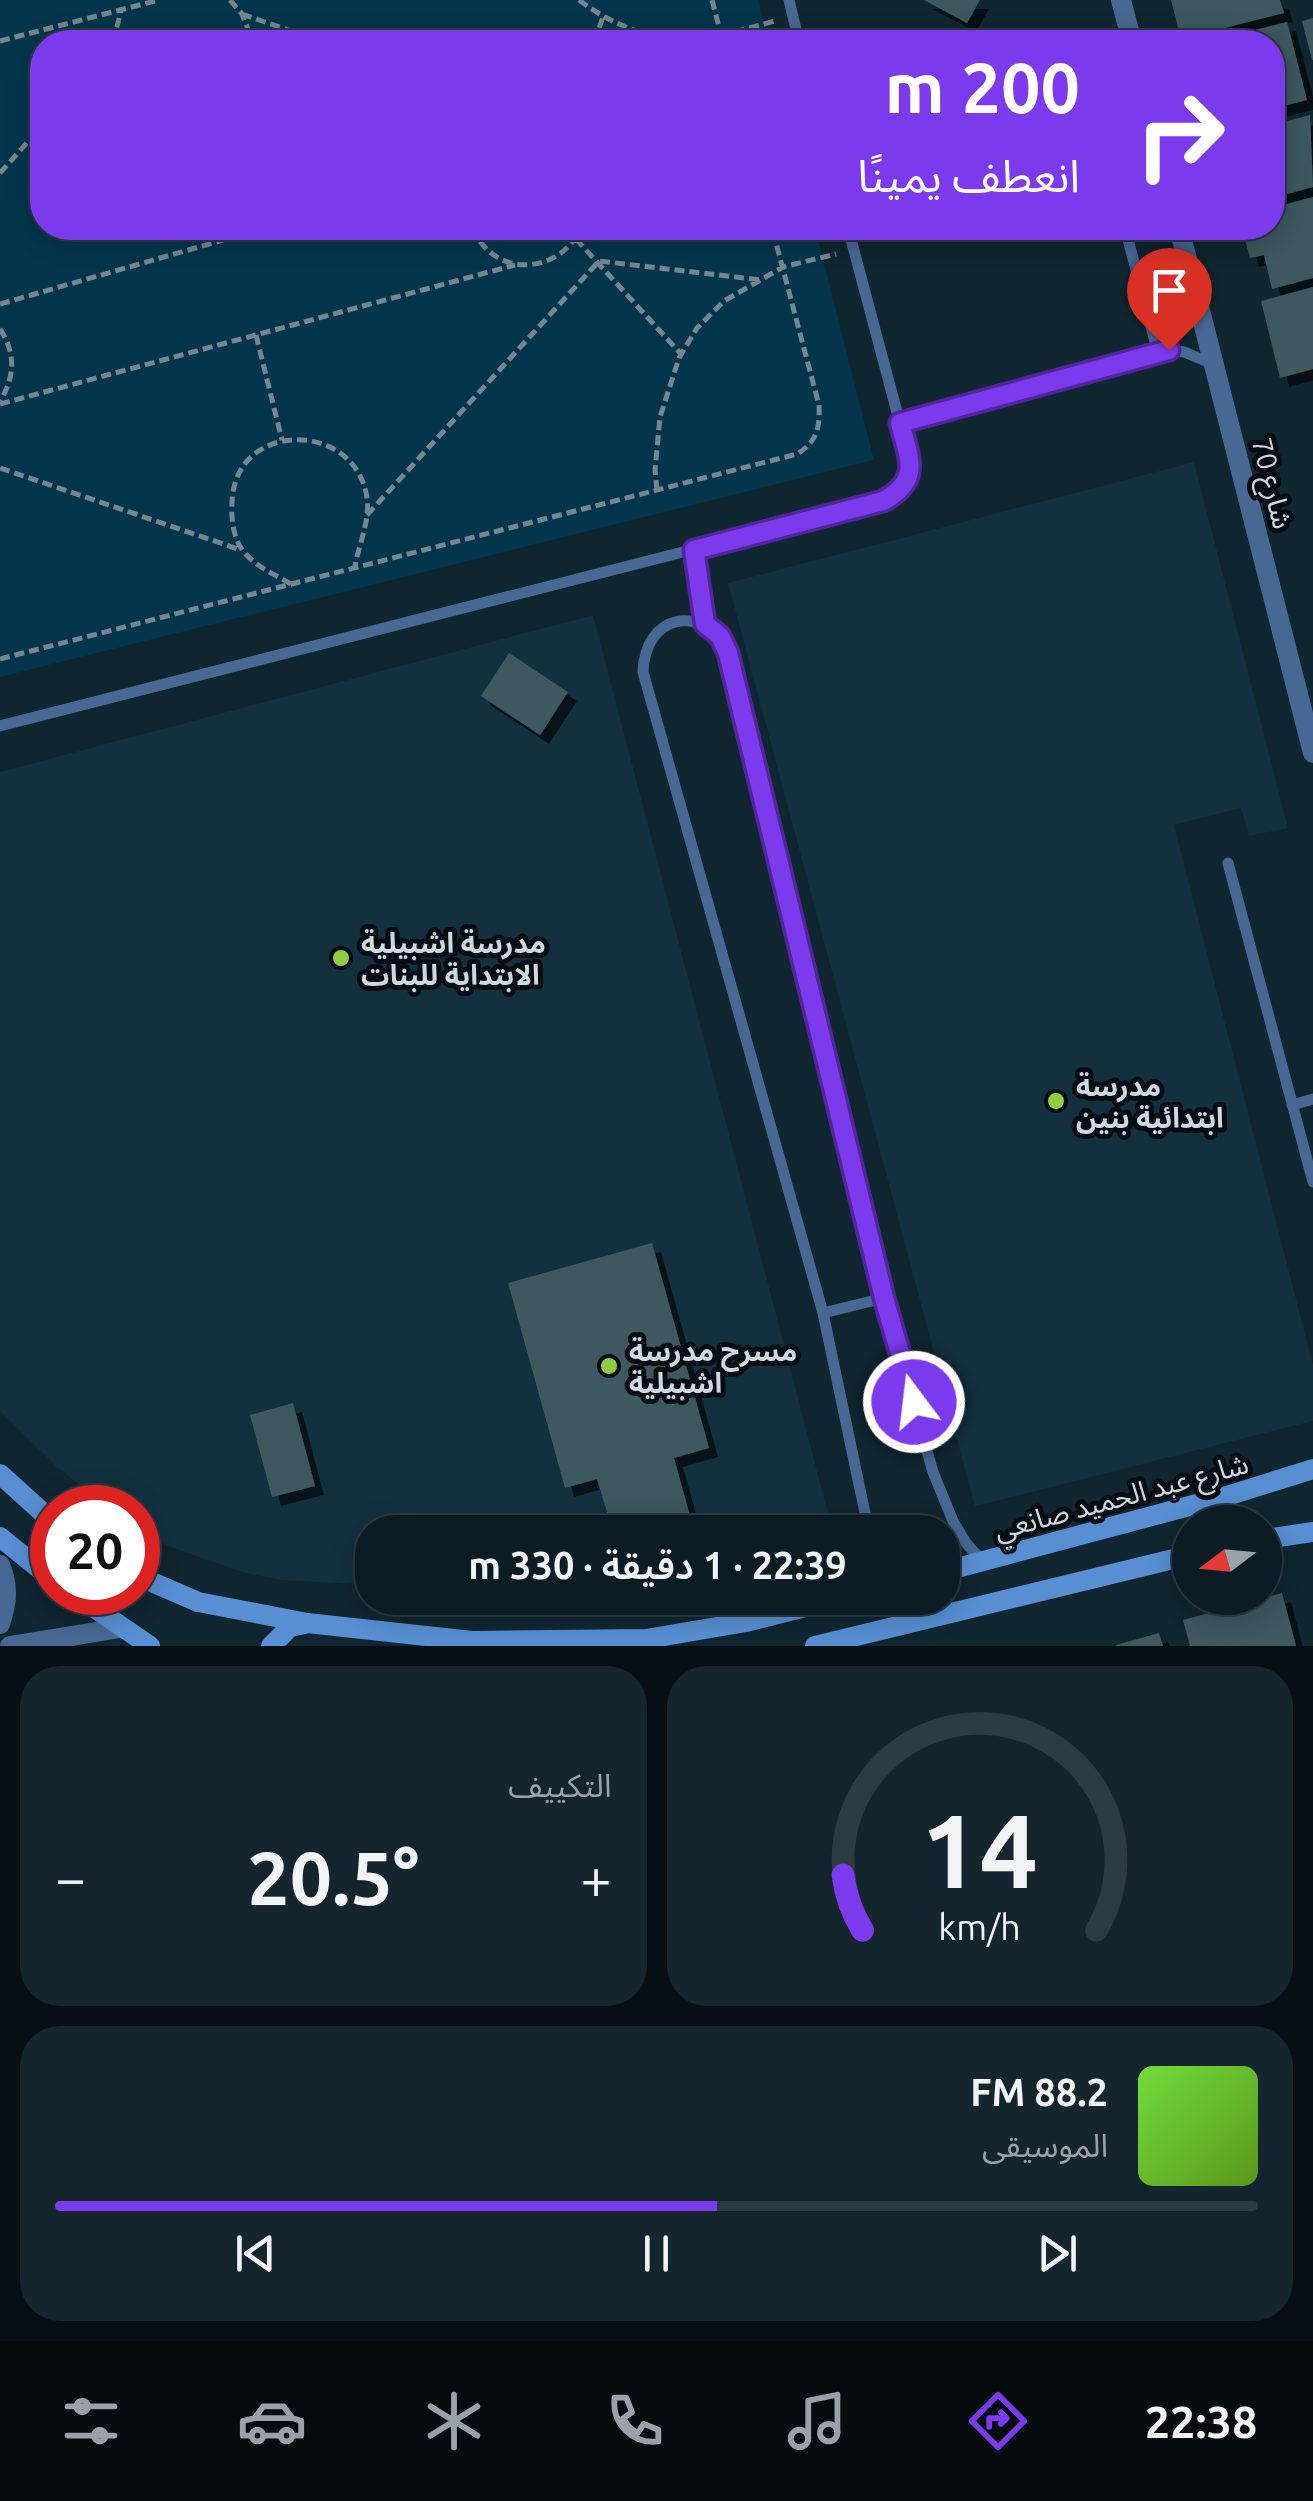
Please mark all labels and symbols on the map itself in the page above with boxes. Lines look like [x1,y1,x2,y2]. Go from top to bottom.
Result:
pin [1127,248,1212,351]
street label: شارع 70 [1241,434,1299,533]
place label: مدرسة اشبيلية الابتداية للبنات [361,927,546,992]
marker: مدرسة اشبيلية الابتداية للبنات [330,947,352,969]
place label: مدرسة ابتدائية بنين [1076,1070,1224,1135]
marker: مدرسة ابتدائية بنين [1045,1090,1067,1112]
place label: مسرح مدرسة اشبيلية [629,1335,797,1400]
position arrow [862,1350,966,1454]
marker: مسرح مدرسة اشبيلية [598,1355,620,1377]
street label: شارع عبد الحميد صانعي [991,1447,1253,1551]
speed limit sign: 20 [30,1485,160,1615]
north arrow [1172,1505,1282,1615]

